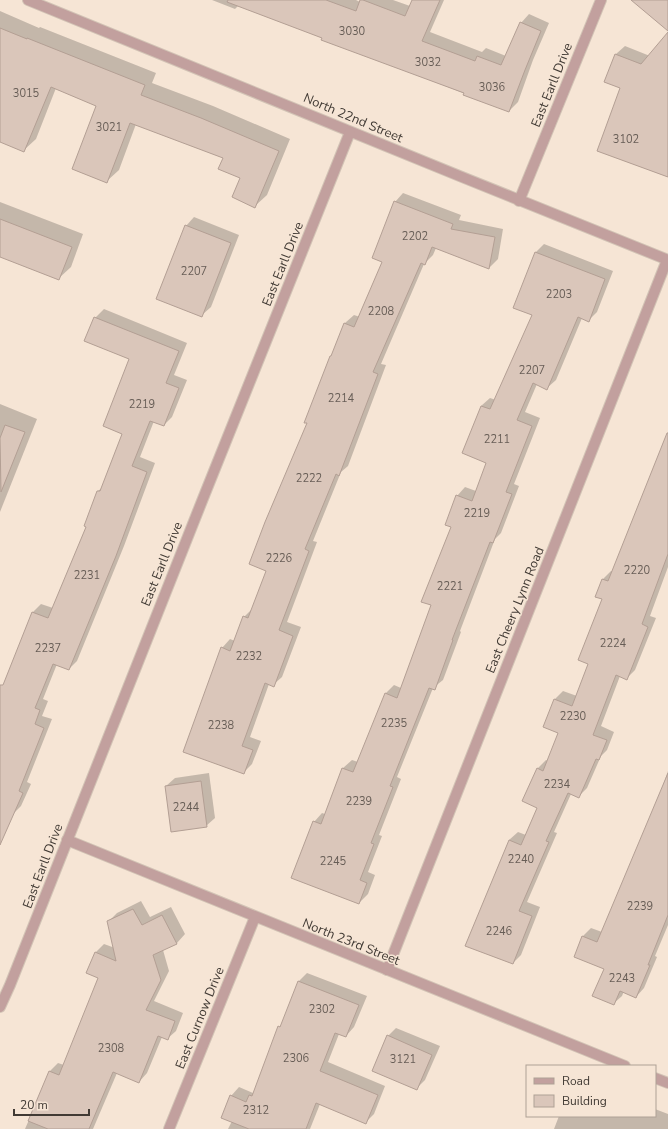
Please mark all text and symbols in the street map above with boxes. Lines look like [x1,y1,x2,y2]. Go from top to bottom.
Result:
house number: 3030 [339,24,366,39]
street label: East Earll Drive [527,40,577,130]
house number: 3032 [415,55,441,70]
house number: 3036 [479,80,506,95]
house number: 3015 [13,86,40,101]
street label: North 22nd Street [300,89,406,147]
house number: 3021 [96,120,122,135]
house number: 3102 [613,132,639,147]
street label: East Earll Drive [258,219,308,309]
house number: 2202 [402,229,428,244]
house number: 2207 [181,264,207,279]
house number: 2203 [546,287,572,302]
house number: 2208 [368,304,395,319]
house number: 2207 [519,363,545,378]
house number: 2214 [328,391,355,406]
house number: 2219 [129,397,155,412]
house number: 2211 [484,432,510,447]
house number: 2222 [296,471,322,486]
house number: 2219 [464,506,490,521]
street label: East Earll Drive [137,519,187,609]
street label: East Cheery Lynn Road [481,544,549,676]
house number: 2226 [266,551,293,566]
house number: 2220 [624,563,651,578]
house number: 2231 [74,568,100,583]
house number: 2221 [437,579,463,594]
house number: 2224 [600,636,627,651]
house number: 2237 [35,641,61,656]
house number: 2232 [236,649,262,664]
house number: 2230 [560,709,587,724]
house number: 2235 [381,716,408,731]
house number: 2238 [208,718,235,733]
house number: 2234 [544,777,571,792]
house number: 2239 [346,794,372,809]
house number: 2244 [173,800,200,815]
street label: East Earll Drive [19,821,67,911]
house number: 2240 [508,852,535,867]
house number: 2245 [320,854,347,869]
house number: 2239 [627,899,653,914]
street label: North 23rd Street [300,914,403,970]
house number: 2246 [486,924,513,939]
street label: East Curnow Drive [171,964,229,1072]
house number: 2243 [609,971,635,986]
house number: 2302 [309,1002,335,1017]
house number: 2308 [98,1041,125,1056]
house number: 2306 [283,1051,310,1066]
house number: 3121 [390,1052,416,1067]
legend [526,1065,656,1117]
text: Road [562,1073,590,1089]
scale bar [14,1091,89,1117]
text: Building [562,1093,607,1109]
text: 20 m [20,1097,48,1113]
house number: 2312 [243,1103,269,1118]

